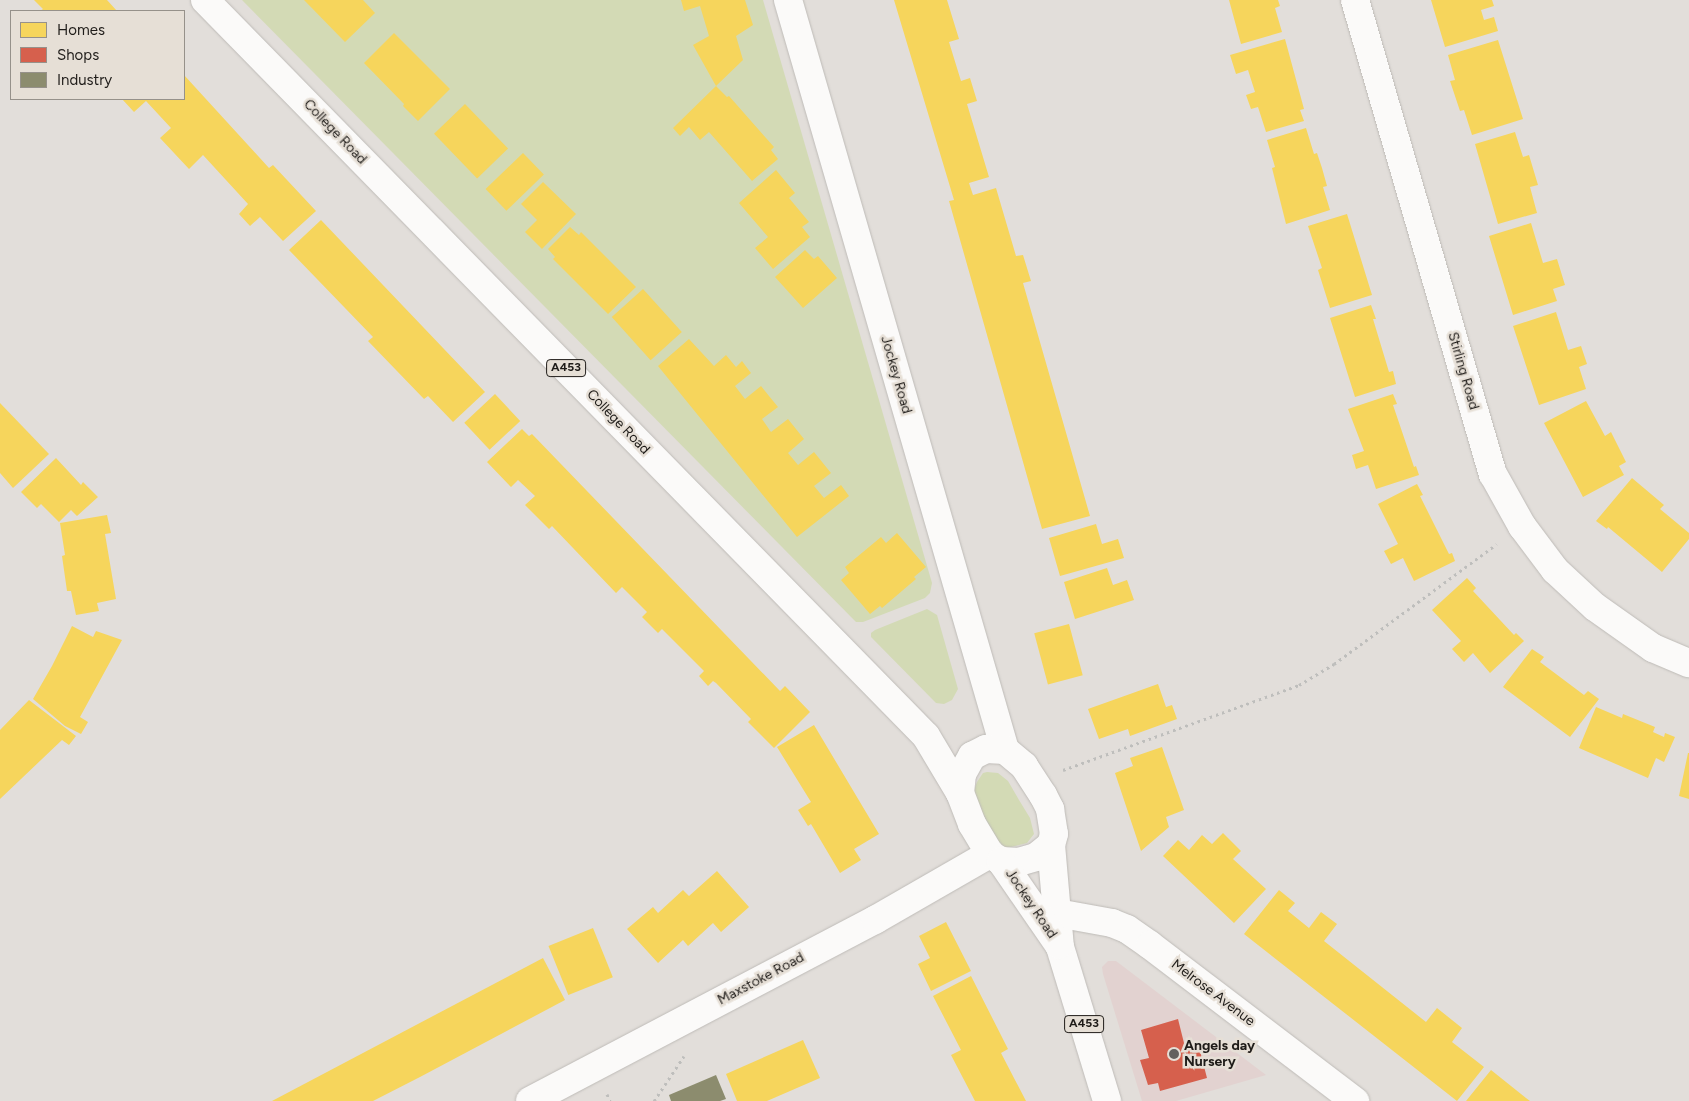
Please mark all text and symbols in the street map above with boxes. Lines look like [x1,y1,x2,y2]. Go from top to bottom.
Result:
legend [10,10,185,100]
text: Homes [57,21,105,39]
text: Shops [57,46,99,64]
text: Industry [57,71,112,89]
street label: College Road [300,96,370,168]
street label: Stirling Road [1444,330,1482,412]
street label: Jockey Road [877,334,915,416]
road number: A453 [546,358,586,378]
street label: College Road [583,386,653,458]
street label: Jockey Road [1002,866,1060,942]
street label: Maxstoke Road [715,949,807,1009]
street label: Melrose Avenue [1168,956,1258,1030]
road number: A453 [1064,1014,1104,1034]
place label: Angels day Nursery [1184,1038,1255,1070]
marker: Angels day Nursery [1168,1048,1180,1060]

